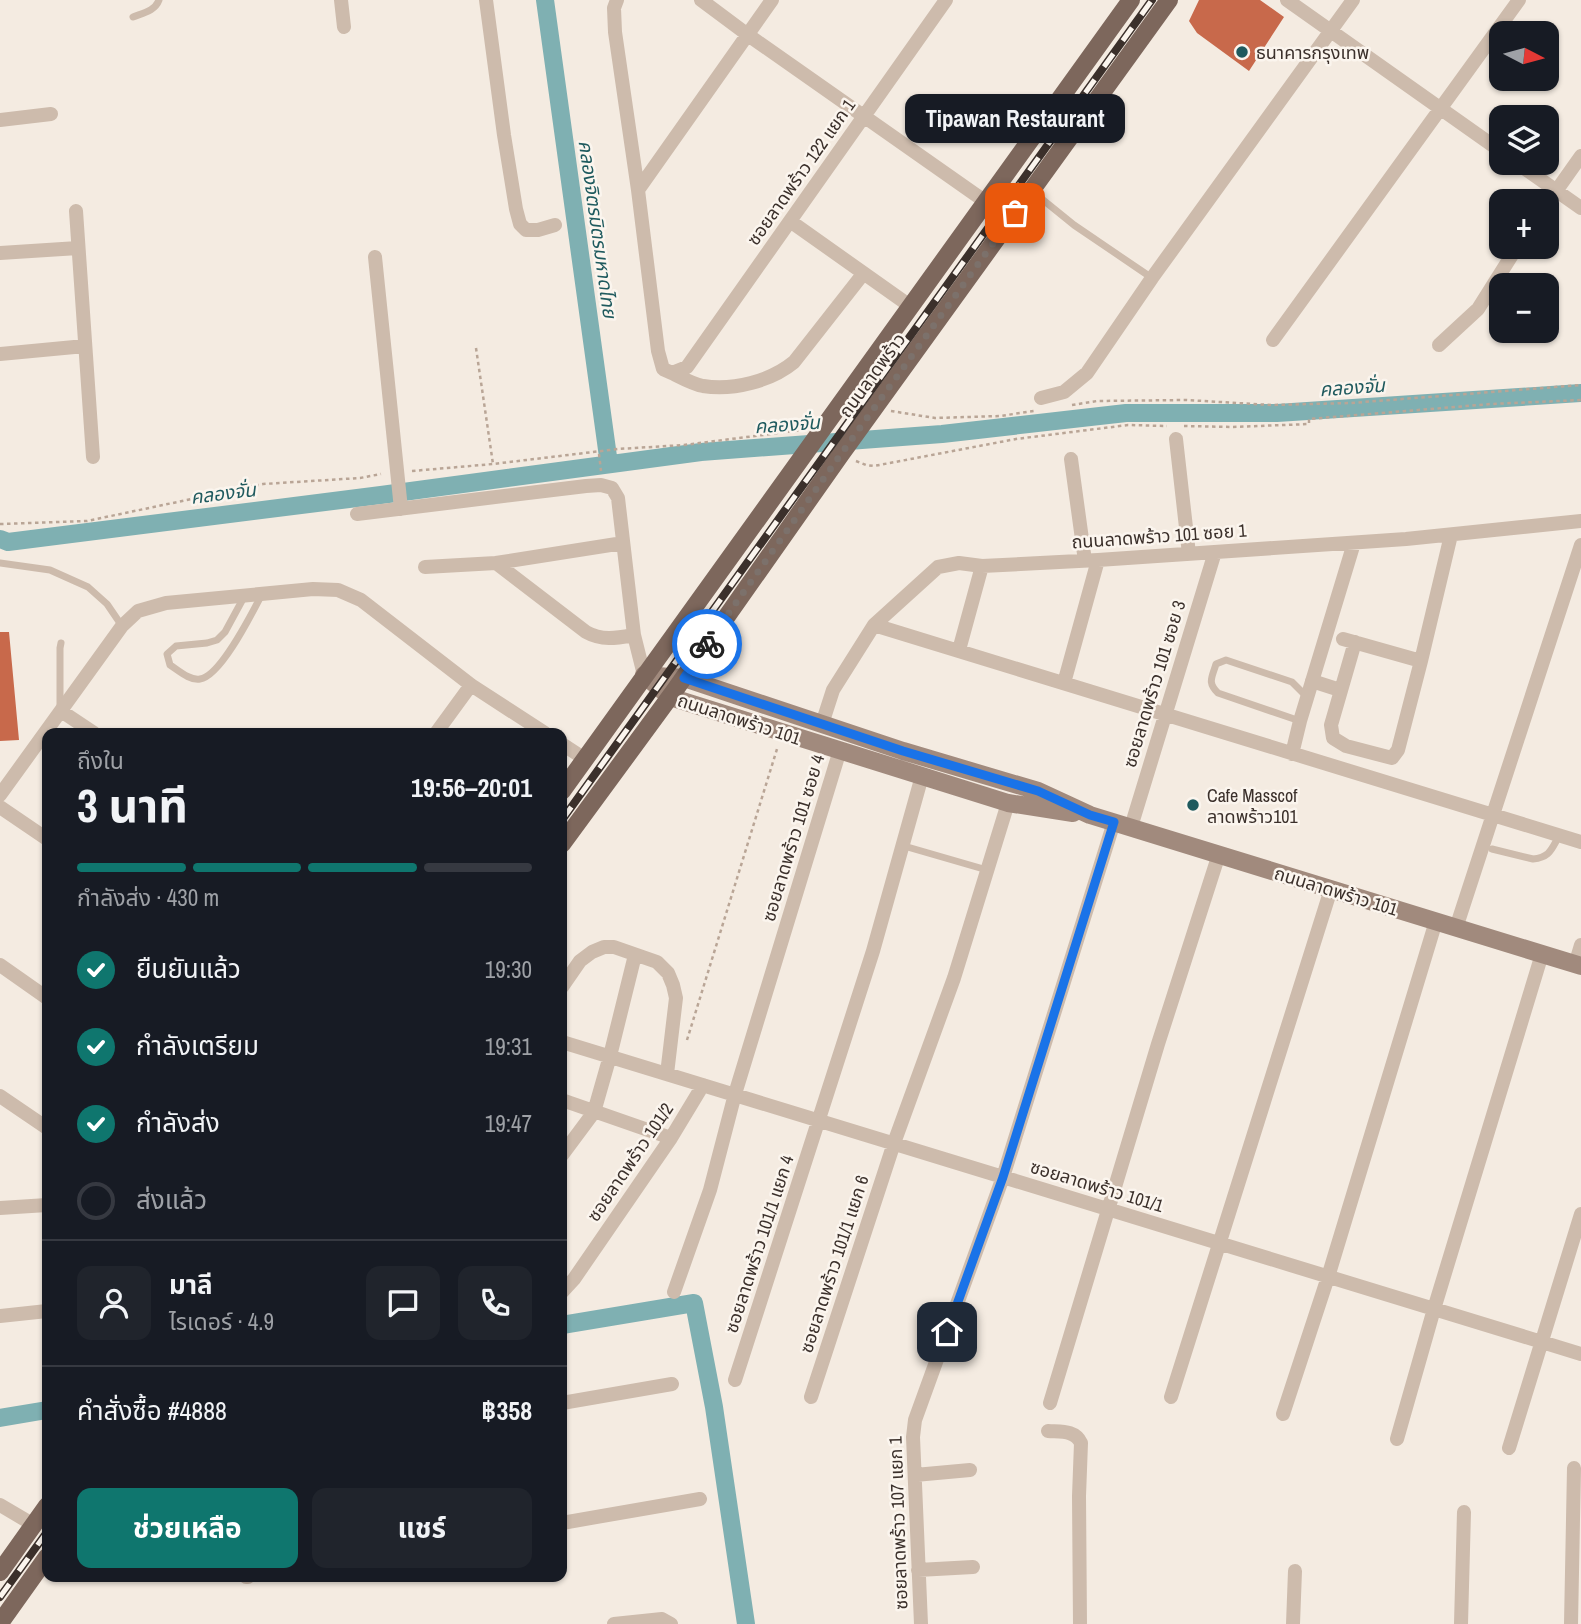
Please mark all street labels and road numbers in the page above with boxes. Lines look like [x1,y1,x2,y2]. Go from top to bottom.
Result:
street label: ซอยลาดพร้าว 122 แยก 1 [741,93,861,250]
street label: ถนนลาดพร้าว [833,328,911,422]
street label: ถนนลาดพร้าว 101 ซอย 1 [1071,517,1248,555]
street label: ซอยลาดพร้าว 101 ซอย 3 [1117,597,1191,771]
street label: ถนนลาดพร้าว 101 [674,687,804,751]
street label: ซอยลาดพร้าว 101 ซอย 4 [756,751,830,925]
street label: ถนนลาดพร้าว 101 [1271,860,1402,922]
street label: ซอยลาดพร้าว 101/2 [581,1098,679,1226]
street label: ซอยลาดพร้าว 101/1 แยก 4 [718,1152,800,1336]
street label: ซอยลาดพร้าว 101/1 [1027,1154,1167,1218]
street label: ซอยลาดพร้าว 101/1 แยก 6 [793,1172,875,1356]
street label: ซอยลาดพร้าว 107 แยก 1 [882,1435,914,1610]

